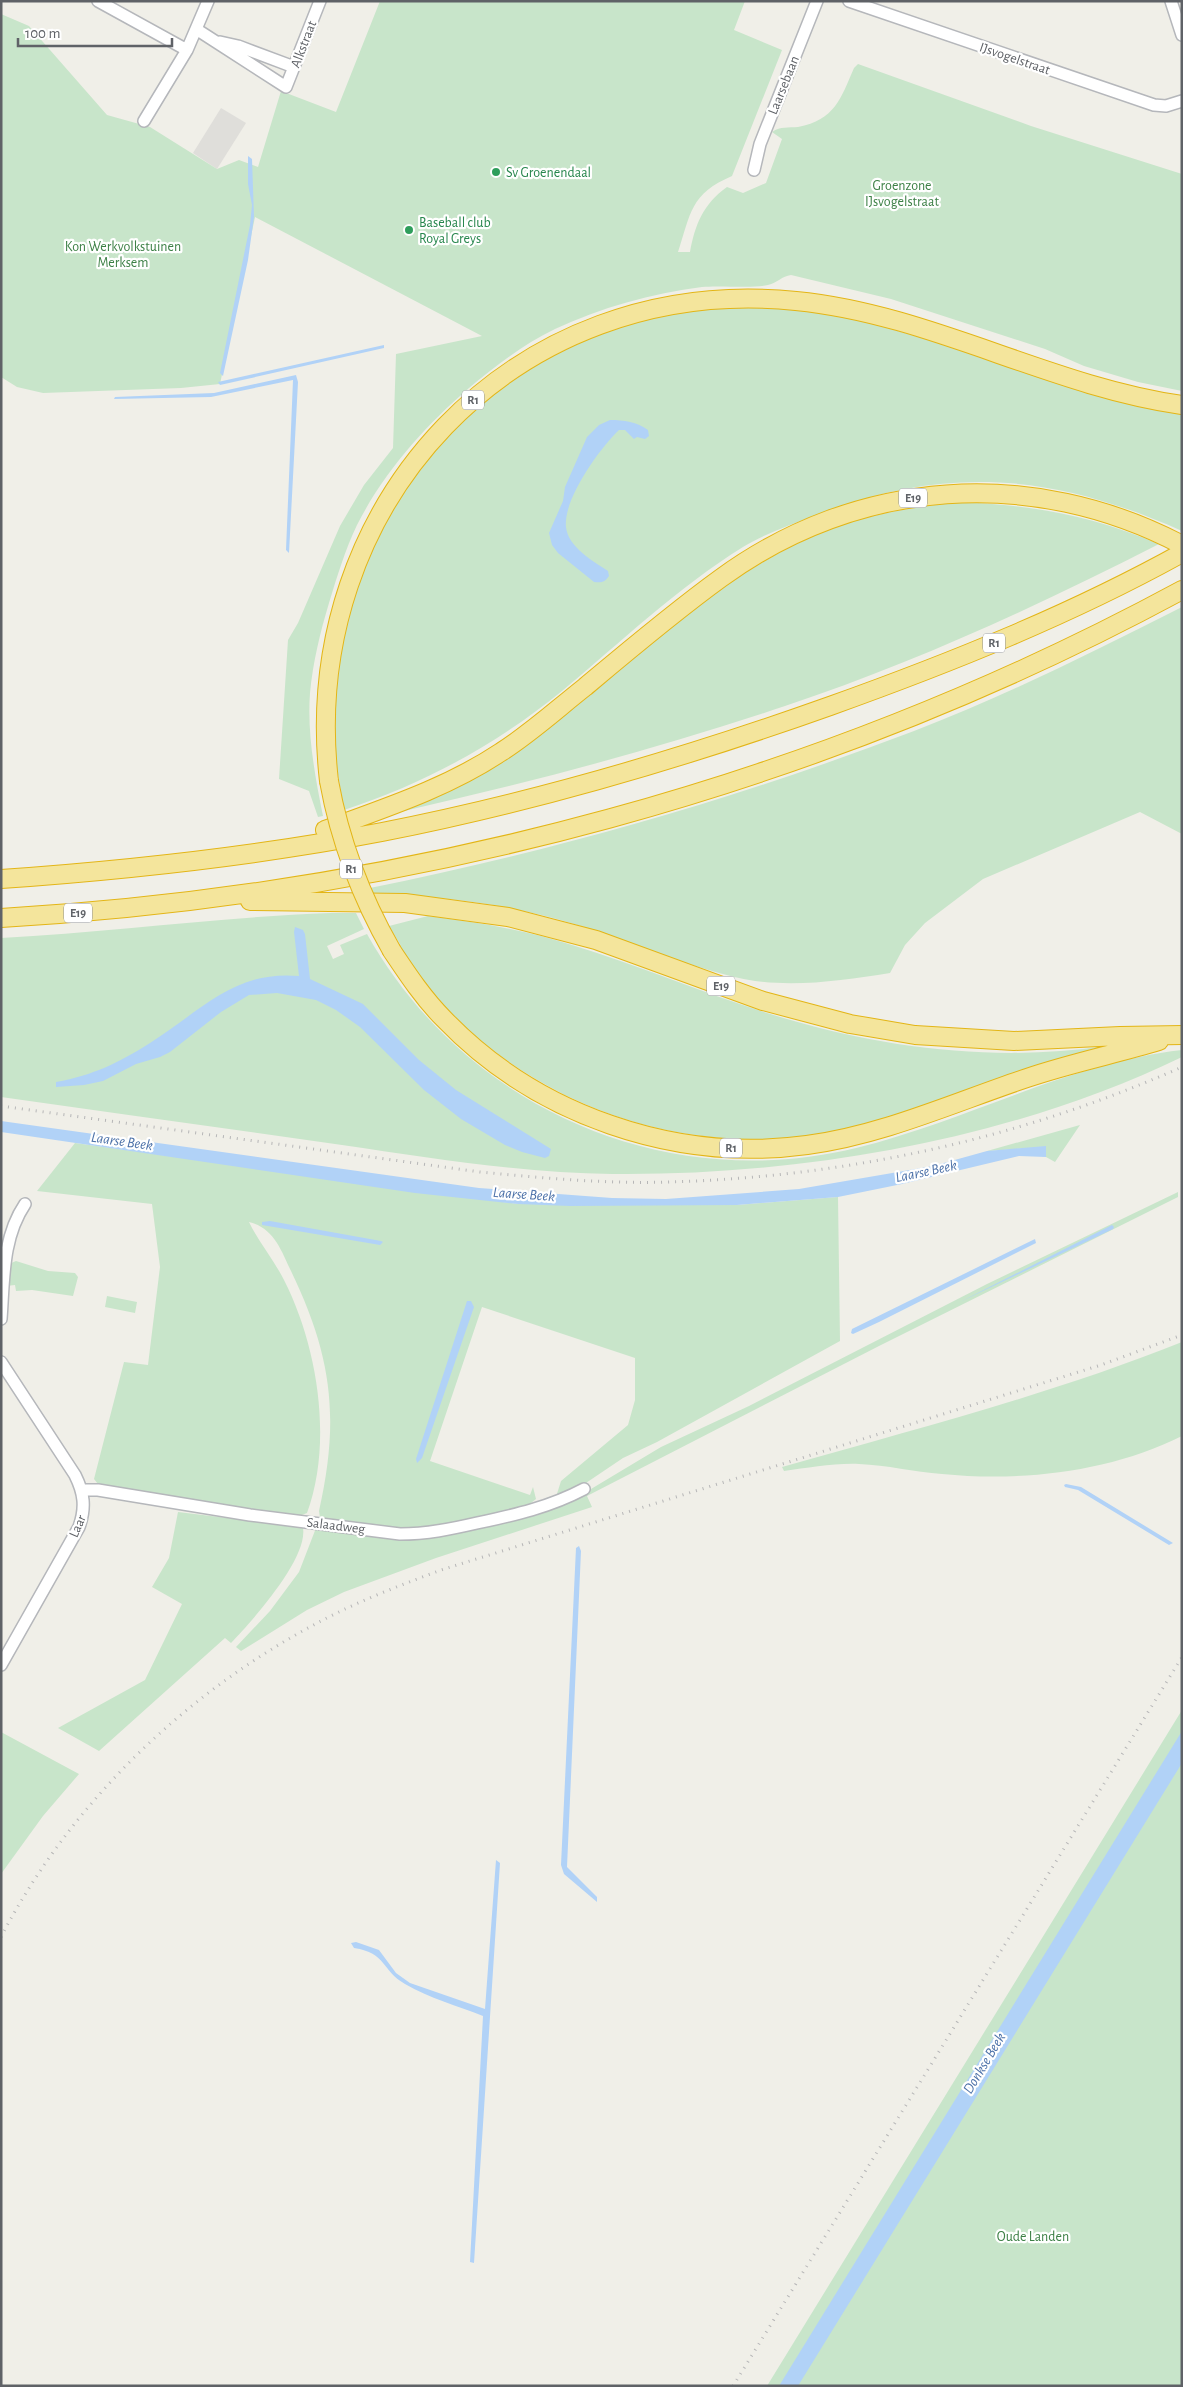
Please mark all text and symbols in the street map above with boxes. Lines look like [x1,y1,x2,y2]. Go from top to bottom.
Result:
scale bar [18,15,171,47]
street label: Alkstraat [289,18,320,70]
text: 100 m [25,26,60,41]
street label: IJsvogelstraat [978,40,1052,78]
street label: Laarsebaan [766,54,802,117]
marker: Sv Groenendaal [490,166,502,178]
place label: Sv Groenendaal [506,166,591,180]
park label: Groenzone IJsvogelstraat [865,179,939,209]
place label: Baseball club Royal Greys [419,216,491,246]
marker: Baseball club Royal Greys [403,224,415,236]
park label: Kon Werkvolkstuinen Merksem [65,240,181,270]
road number: R1 [462,390,484,410]
road number: E19 [899,488,927,508]
road number: R1 [983,634,1005,652]
road number: R1 [340,860,362,879]
road number: E19 [64,904,92,922]
road number: E19 [707,976,735,996]
water label: Laarse Beek [90,1130,154,1153]
road number: R1 [720,1138,742,1158]
water label: Laarse Beek [894,1158,958,1185]
water label: Laarse Beek [492,1185,556,1204]
street label: Laar [67,1513,89,1540]
street label: Salaadweg [306,1515,366,1537]
water label: Donkse Beek [961,2030,1008,2096]
park label: Oude Landen [997,2230,1069,2244]

